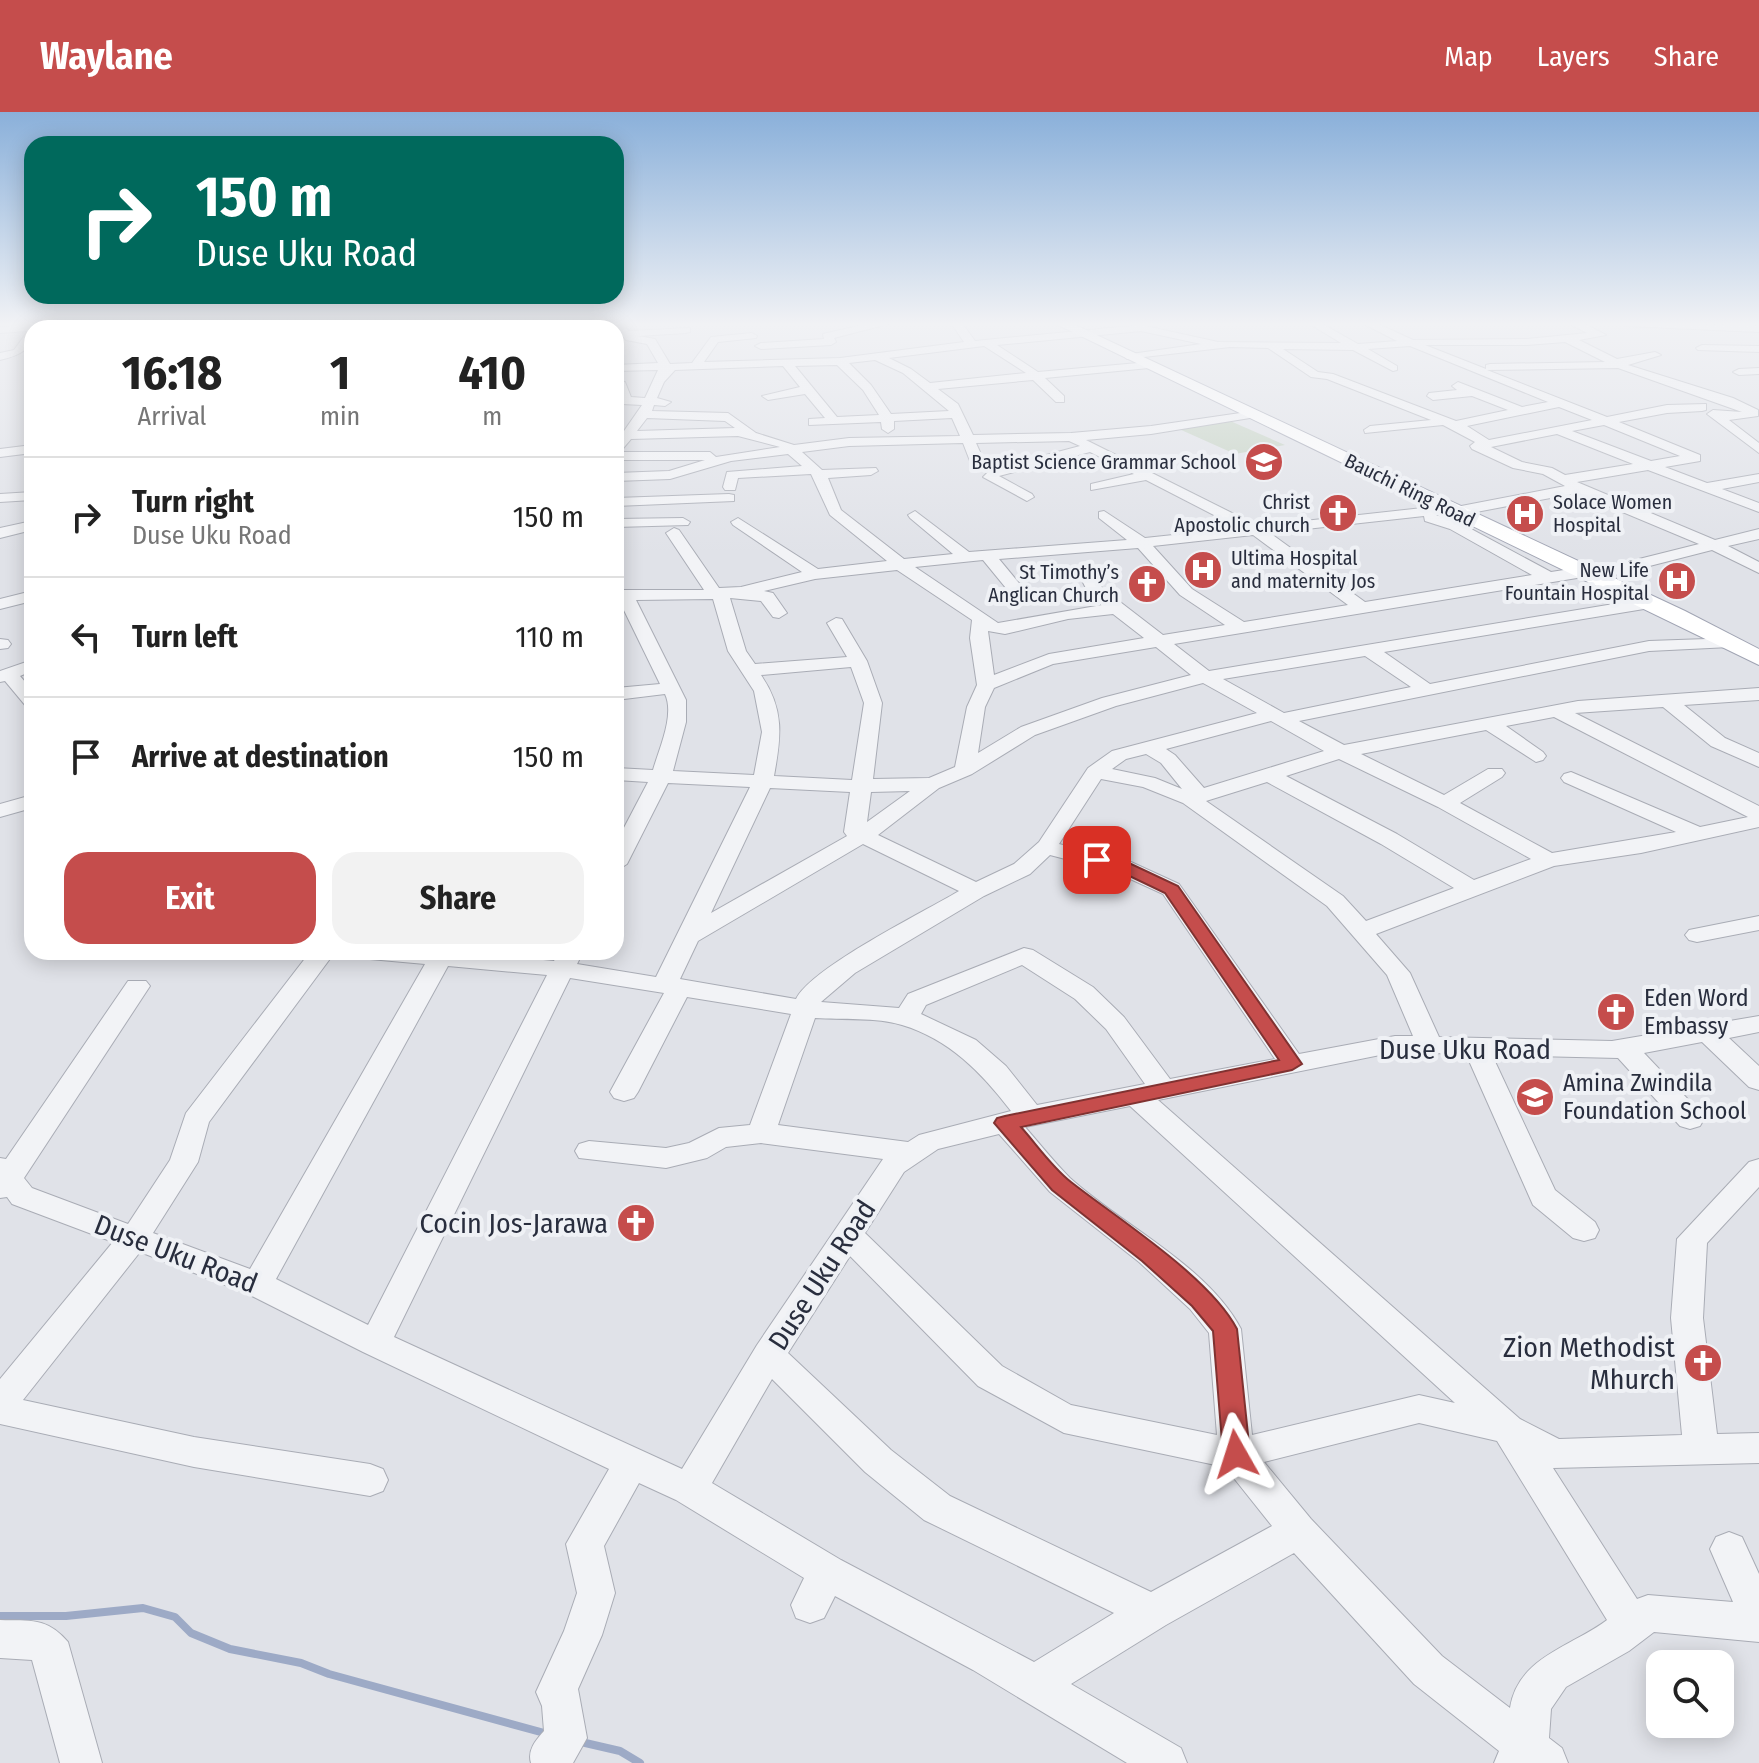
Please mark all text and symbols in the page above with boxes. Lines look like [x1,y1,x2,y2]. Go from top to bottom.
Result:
text: Waylane [40,33,173,79]
text: Map [1444,40,1493,73]
text: Layers [1537,40,1610,73]
text: Share [1654,40,1719,73]
text: 150 m [196,164,332,231]
icon: right [64,168,168,272]
text: Duse Uku Road [196,232,417,276]
text: 16:18 [122,344,222,402]
text: 1 [330,344,350,402]
text: 410 [458,344,526,402]
text: Arrival [138,401,207,432]
text: min [320,401,360,432]
text: m [482,401,502,432]
school or university icon: Baptist Science Grammar School [1243,441,1285,483]
street label: Bauchi Ring Road [1341,448,1479,532]
place label: Baptist Science Grammar School [971,450,1236,474]
text: Turn right [132,484,254,520]
place label: Christ Apostolic church [1174,490,1310,537]
place label: Solace Women Hospital [1553,490,1672,537]
church icon: Christ Apostolic church [1317,492,1359,534]
hospital icon: Solace Women Hospital [1504,493,1546,535]
icon: right [64,495,108,539]
text: 150 m [513,499,584,535]
text: Duse Uku Road [132,520,292,551]
place label: Ultima Hospital and maternity Jos [1231,546,1375,593]
hospital icon: Ultima Hospital and maternity Jos [1182,549,1224,591]
place label: New Life Fountain Hospital [1505,558,1649,605]
place label: St Timothy’s Anglican Church [988,560,1119,607]
hospital icon: New Life Fountain Hospital [1656,560,1698,602]
church icon: St Timothy’s Anglican Church [1126,563,1168,605]
icon: left [64,615,108,659]
text: Turn left [132,619,238,655]
text: 110 m [515,619,584,655]
icon: arrive [64,735,108,779]
text: Arrive at destination [132,739,389,775]
text: 150 m [513,739,584,775]
pin [1063,826,1131,894]
icon: arrive [1075,838,1119,882]
button: Exit [64,852,316,944]
button: Share [332,852,584,944]
place label: Eden Word Embassy [1644,984,1749,1040]
church icon: Eden Word Embassy [1595,991,1637,1033]
street label: Duse Uku Road [1379,1033,1551,1066]
place label: Amina Zwindila Foundation School [1563,1069,1746,1125]
school or university icon: Amina Zwindila Foundation School [1514,1076,1556,1118]
street label: Duse Uku Road [761,1194,883,1356]
church icon: Cocin Jos-Jarawa [615,1202,657,1244]
place label: Cocin Jos-Jarawa [420,1207,608,1240]
street label: Duse Uku Road [90,1208,262,1300]
place label: Zion Methodist Mhurch [1503,1331,1676,1396]
church icon: Zion Methodist Mhurch [1682,1342,1724,1384]
position arrow [1194,1412,1278,1496]
map controls [1646,1650,1734,1738]
button: search [1646,1650,1734,1738]

